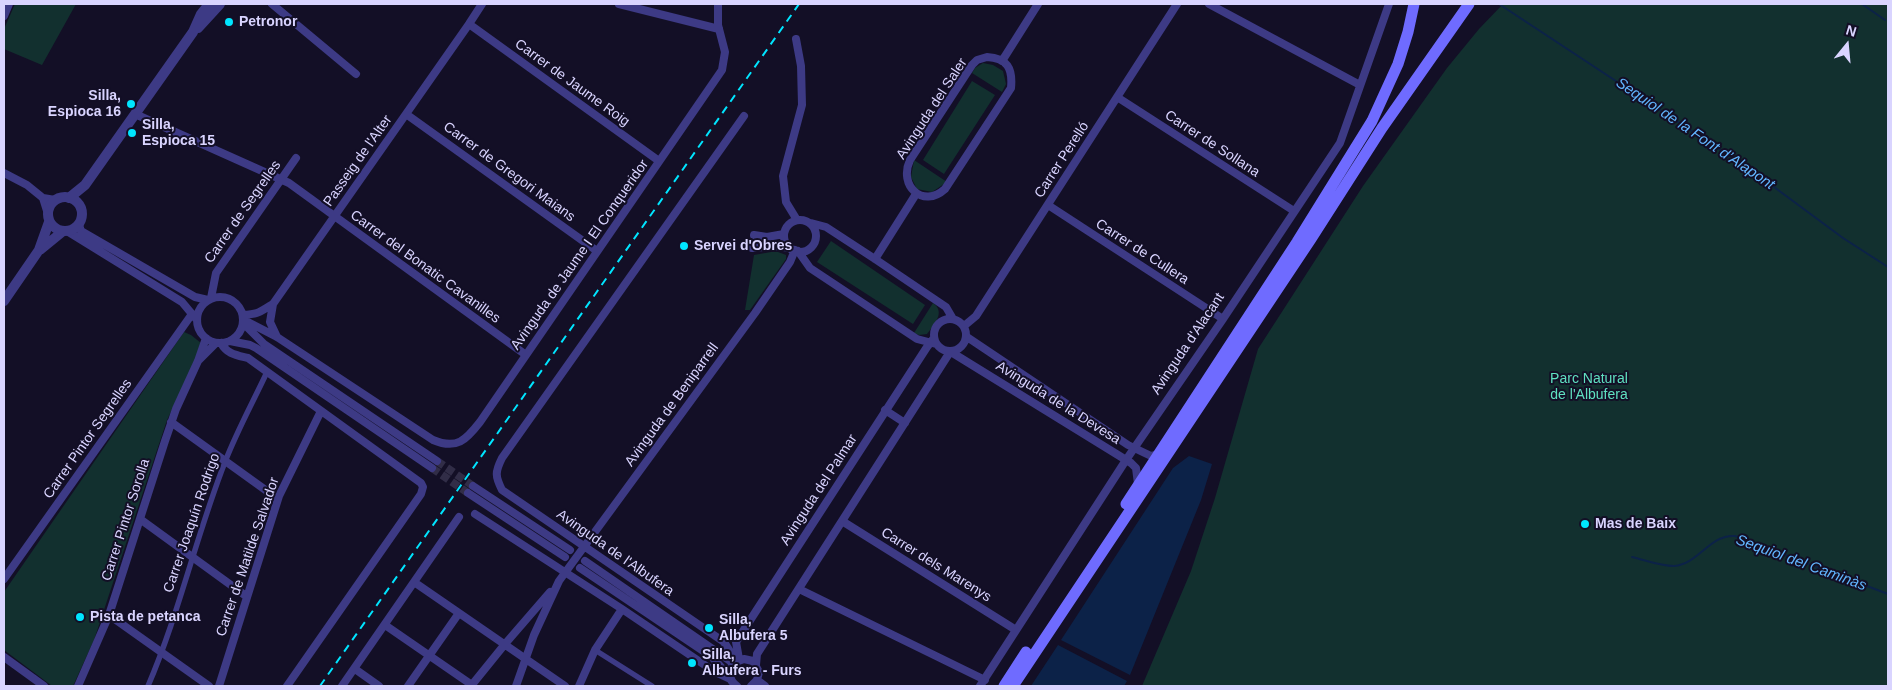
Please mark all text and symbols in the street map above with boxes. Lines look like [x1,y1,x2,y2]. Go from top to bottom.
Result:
place label: Petronor [239,14,297,30]
marker: Petronor [223,16,235,28]
north arrow [1822,20,1872,70]
text: N [1844,22,1859,40]
street label: Carrer de Jaume Roig [511,36,633,130]
street label: Avinguda del Saler [893,55,971,163]
water label: Sequiol de la Font d’Alapont [1612,74,1778,194]
place label: Silla, Espioca 16 [48,88,121,120]
marker: Silla, Espioca 16 [125,98,137,110]
street label: Carrer de Sollana [1161,107,1263,181]
street label: Passeig de l'Alter [320,112,396,210]
place label: Silla, Espioca 15 [142,117,215,150]
street label: Carrer de Gregori Maians [440,119,578,225]
street label: Carrer Perelló [1031,119,1093,201]
marker: Silla, Espioca 15 [126,127,138,139]
street label: Carrer de Segrelles [201,157,285,267]
street label: Avinguda de Jaume I El Conqueridor [508,157,652,353]
street label: Carrer del Bonatic Cavanilles [347,207,503,327]
street label: Carrer de Cullera [1092,216,1192,288]
place label: Servei d'Obres [694,238,792,254]
marker: Servei d'Obres [678,240,690,252]
street label: Avinguda d'Alacant [1148,290,1228,398]
street label: Avinguda de Beniparrell [622,340,722,470]
street label: Avinguda de la Devesa [993,358,1123,448]
park label: Parc Natural de l'Albufera [1550,371,1628,404]
street label: Carrer Pintor Segrelles [40,376,136,502]
street label: Avinguda del Palmar [777,431,861,549]
street label: Carrer Joaquín Rodrigo [160,451,224,595]
street label: Carrer Pintor Sorolla [98,457,154,583]
street label: Carrer de Matilde Salvador [213,475,283,639]
street label: Avinguda de l'Albufera [553,506,677,600]
place label: Mas de Baix [1595,516,1676,532]
marker: Mas de Baix [1579,518,1591,530]
street label: Carrer dels Marenys [878,524,994,606]
water label: Sequiol del Caminàs [1733,531,1869,595]
place label: Pista de petanca [90,609,200,625]
marker: Pista de petanca [74,611,86,623]
place label: Silla, Albufera 5 [719,612,787,644]
marker: Silla, Albufera 5 [703,622,715,634]
place label: Silla, Albufera - Furs [702,647,802,680]
marker: Silla, Albufera - Furs [686,657,698,669]

